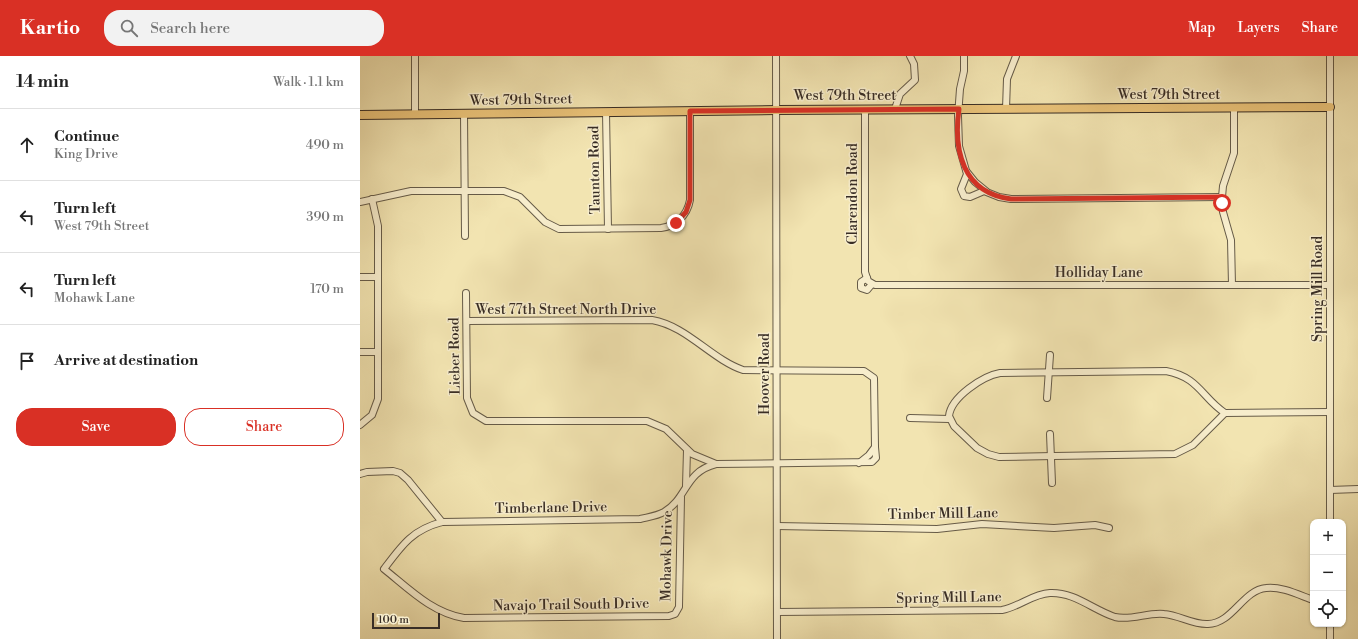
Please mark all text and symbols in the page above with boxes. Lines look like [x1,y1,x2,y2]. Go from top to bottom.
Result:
search box [104,10,384,46]
text: Kartio [20,16,80,40]
icon: search [118,17,140,39]
text: Search here [150,19,230,38]
text: Map [1188,19,1215,37]
text: Layers [1237,19,1280,37]
text: Share [1302,19,1338,37]
text: 14 min [16,71,69,93]
text: Walk · 1.1 km [273,74,344,90]
street label: West 79th Street [1117,86,1220,104]
street label: West 79th Street [793,87,896,105]
street label: West 79th Street [469,90,573,110]
street label: Taunton Road [585,125,605,215]
text: Continue [54,127,119,146]
icon: ahead [16,134,38,156]
text: 490 m [306,137,344,153]
street label: Clarendon Road [844,143,862,245]
text: King Drive [54,146,118,162]
route start [1213,194,1231,212]
text: Turn left [54,199,116,218]
icon: left [16,206,38,228]
text: 390 m [306,209,344,225]
route end [667,214,685,232]
text: West 79th Street [54,218,149,234]
street label: Spring Mill Road [1309,236,1327,342]
street label: Holliday Lane [1055,264,1143,282]
text: Turn left [54,271,116,290]
icon: left [16,278,38,300]
text: 170 m [310,281,344,297]
text: Mohawk Lane [54,290,135,306]
street label: West 77th Street North Drive [475,301,656,319]
street label: Lieber Road [445,317,465,395]
street label: Hoover Road [756,333,774,415]
icon: arrive [16,350,38,372]
text: Arrive at destination [54,351,198,370]
button: Save [16,408,176,446]
button: Share [184,408,344,446]
street label: Timberlane Drive [495,498,607,518]
street label: Timber Mill Lane [888,504,998,524]
street label: Mohawk Drive [657,510,677,602]
map controls [1310,519,1346,627]
button: + [1310,519,1346,555]
button: − [1310,555,1346,591]
street label: Spring Mill Lane [896,588,1002,608]
button: locate [1310,591,1346,627]
street label: Navajo Trail South Drive [493,595,649,615]
scale bar [372,611,440,630]
text: 100 m [378,613,409,627]

